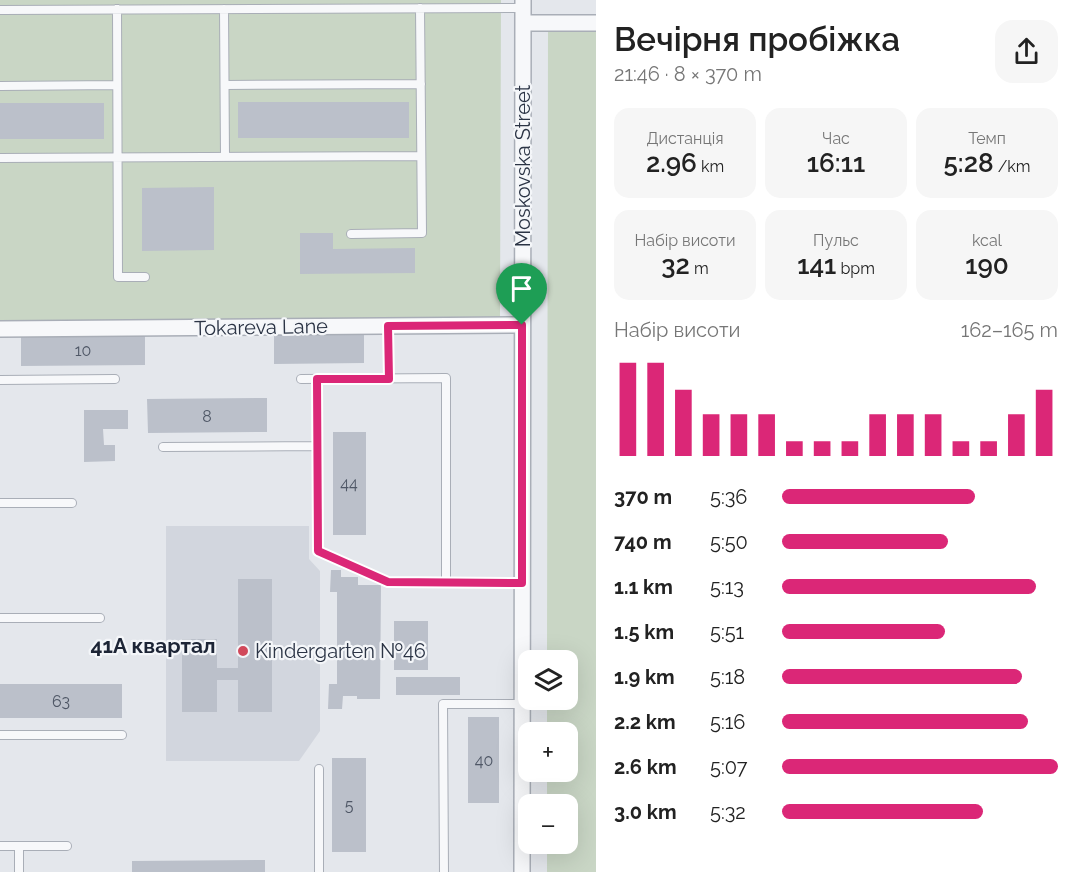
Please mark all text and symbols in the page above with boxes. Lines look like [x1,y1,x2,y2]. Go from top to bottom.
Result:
text: Вечірня пробіжка [614,20,900,59]
button: share [995,20,1058,83]
text: 21:46 · 8 × 370 m [614,62,762,86]
street label: Moskovska Street [511,84,535,247]
text: Дистанція [647,129,723,148]
text: Час [822,129,850,148]
text: Темп [968,129,1006,148]
text: 2.96 [646,148,697,178]
text: 16:11 [807,148,865,178]
text: 5:28 [944,148,994,178]
text: km [697,157,724,176]
text: /km [994,157,1030,176]
text: Набір висоти [634,231,736,250]
text: Пульс [813,231,859,250]
text: kcal [972,231,1002,250]
text: 32 [661,250,690,280]
text: 141 [797,250,836,280]
text: 190 [965,250,1009,280]
text: m [690,259,709,278]
text: bpm [836,259,875,278]
pin [496,263,547,325]
icon: arrive [505,272,538,305]
street label: Tokareva Lane [194,314,328,340]
text: Набір висоти [614,318,740,342]
text: 162–165 m [961,318,1058,342]
house number: 10 [75,341,91,360]
house number: 8 [202,407,212,426]
house number: 44 [340,474,358,493]
text: 370 m [614,485,672,509]
text: 5:36 [710,485,747,509]
text: 740 m [614,530,672,554]
text: 5:50 [710,530,748,554]
text: 1.1 km [614,575,673,599]
text: 5:13 [710,575,744,599]
text: 1.5 km [614,620,674,644]
text: 5:51 [710,620,744,644]
district label: 41А квартал [90,633,216,658]
place label: Kindergarten №46 [255,639,426,663]
marker: Kindergarten №46 [236,644,250,658]
map controls [518,650,578,854]
button: layers [518,650,578,710]
text: 1.9 km [614,665,675,689]
text: 5:18 [710,665,745,689]
house number: 63 [52,692,70,711]
text: 2.2 km [614,710,676,734]
text: 5:16 [710,710,745,734]
button: + [518,722,578,782]
house number: 40 [475,751,493,770]
text: 2.6 km [614,755,677,779]
text: 5:07 [710,755,747,779]
button: − [518,794,578,854]
house number: 5 [345,796,354,815]
text: 3.0 km [614,800,677,824]
text: 5:32 [710,800,746,824]

